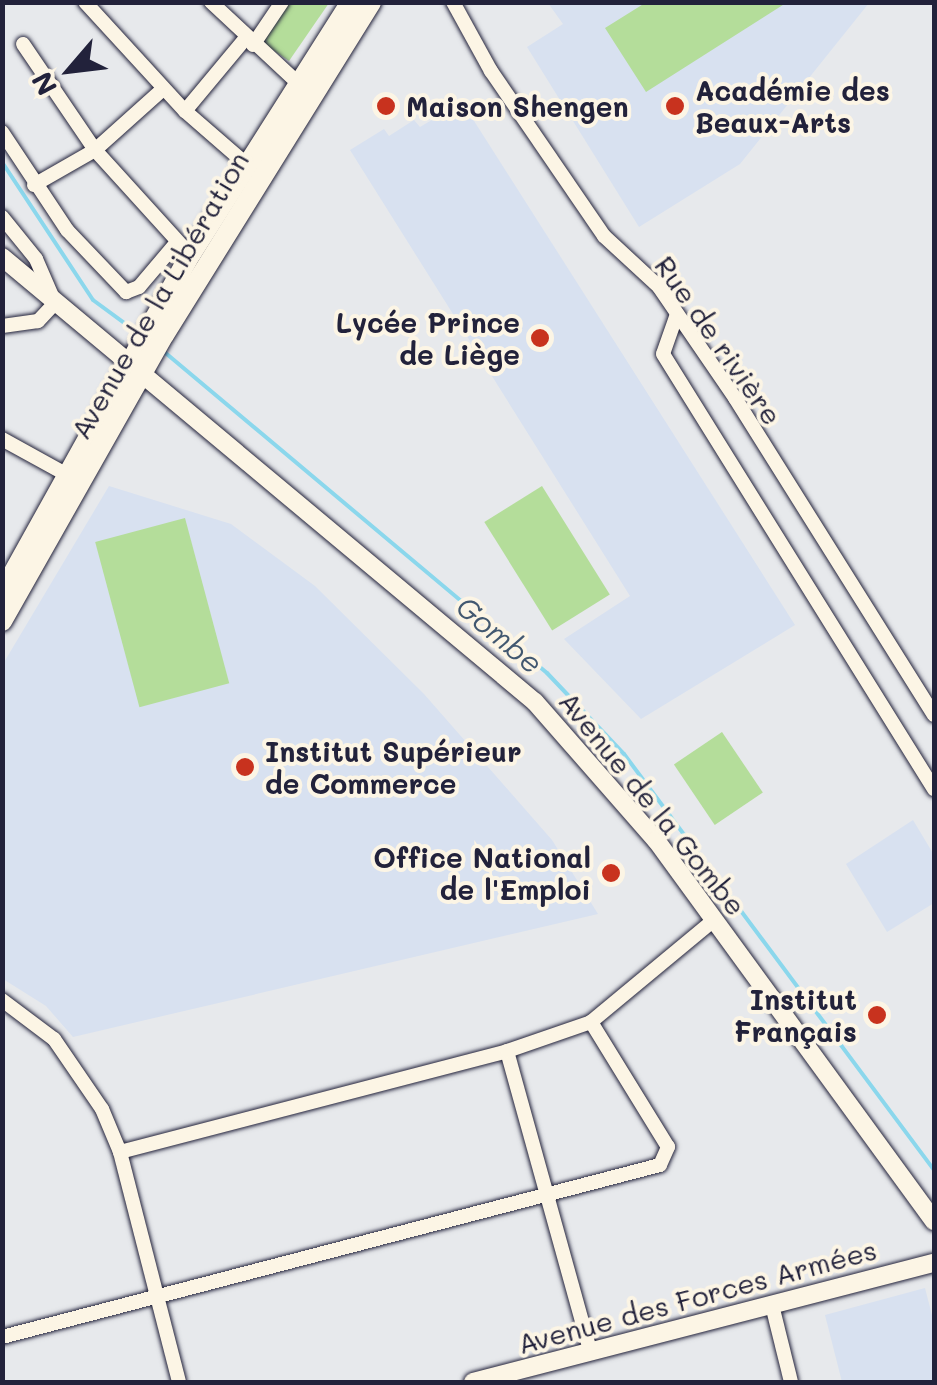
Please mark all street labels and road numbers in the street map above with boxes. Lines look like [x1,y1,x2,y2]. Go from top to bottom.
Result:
street label: Avenue de la Libération [63,145,255,445]
street label: Rue de rivière [648,249,790,431]
street label: Avenue de la Gombe [552,684,754,922]
street label: Avenue des Forces Armées [514,1232,880,1360]

